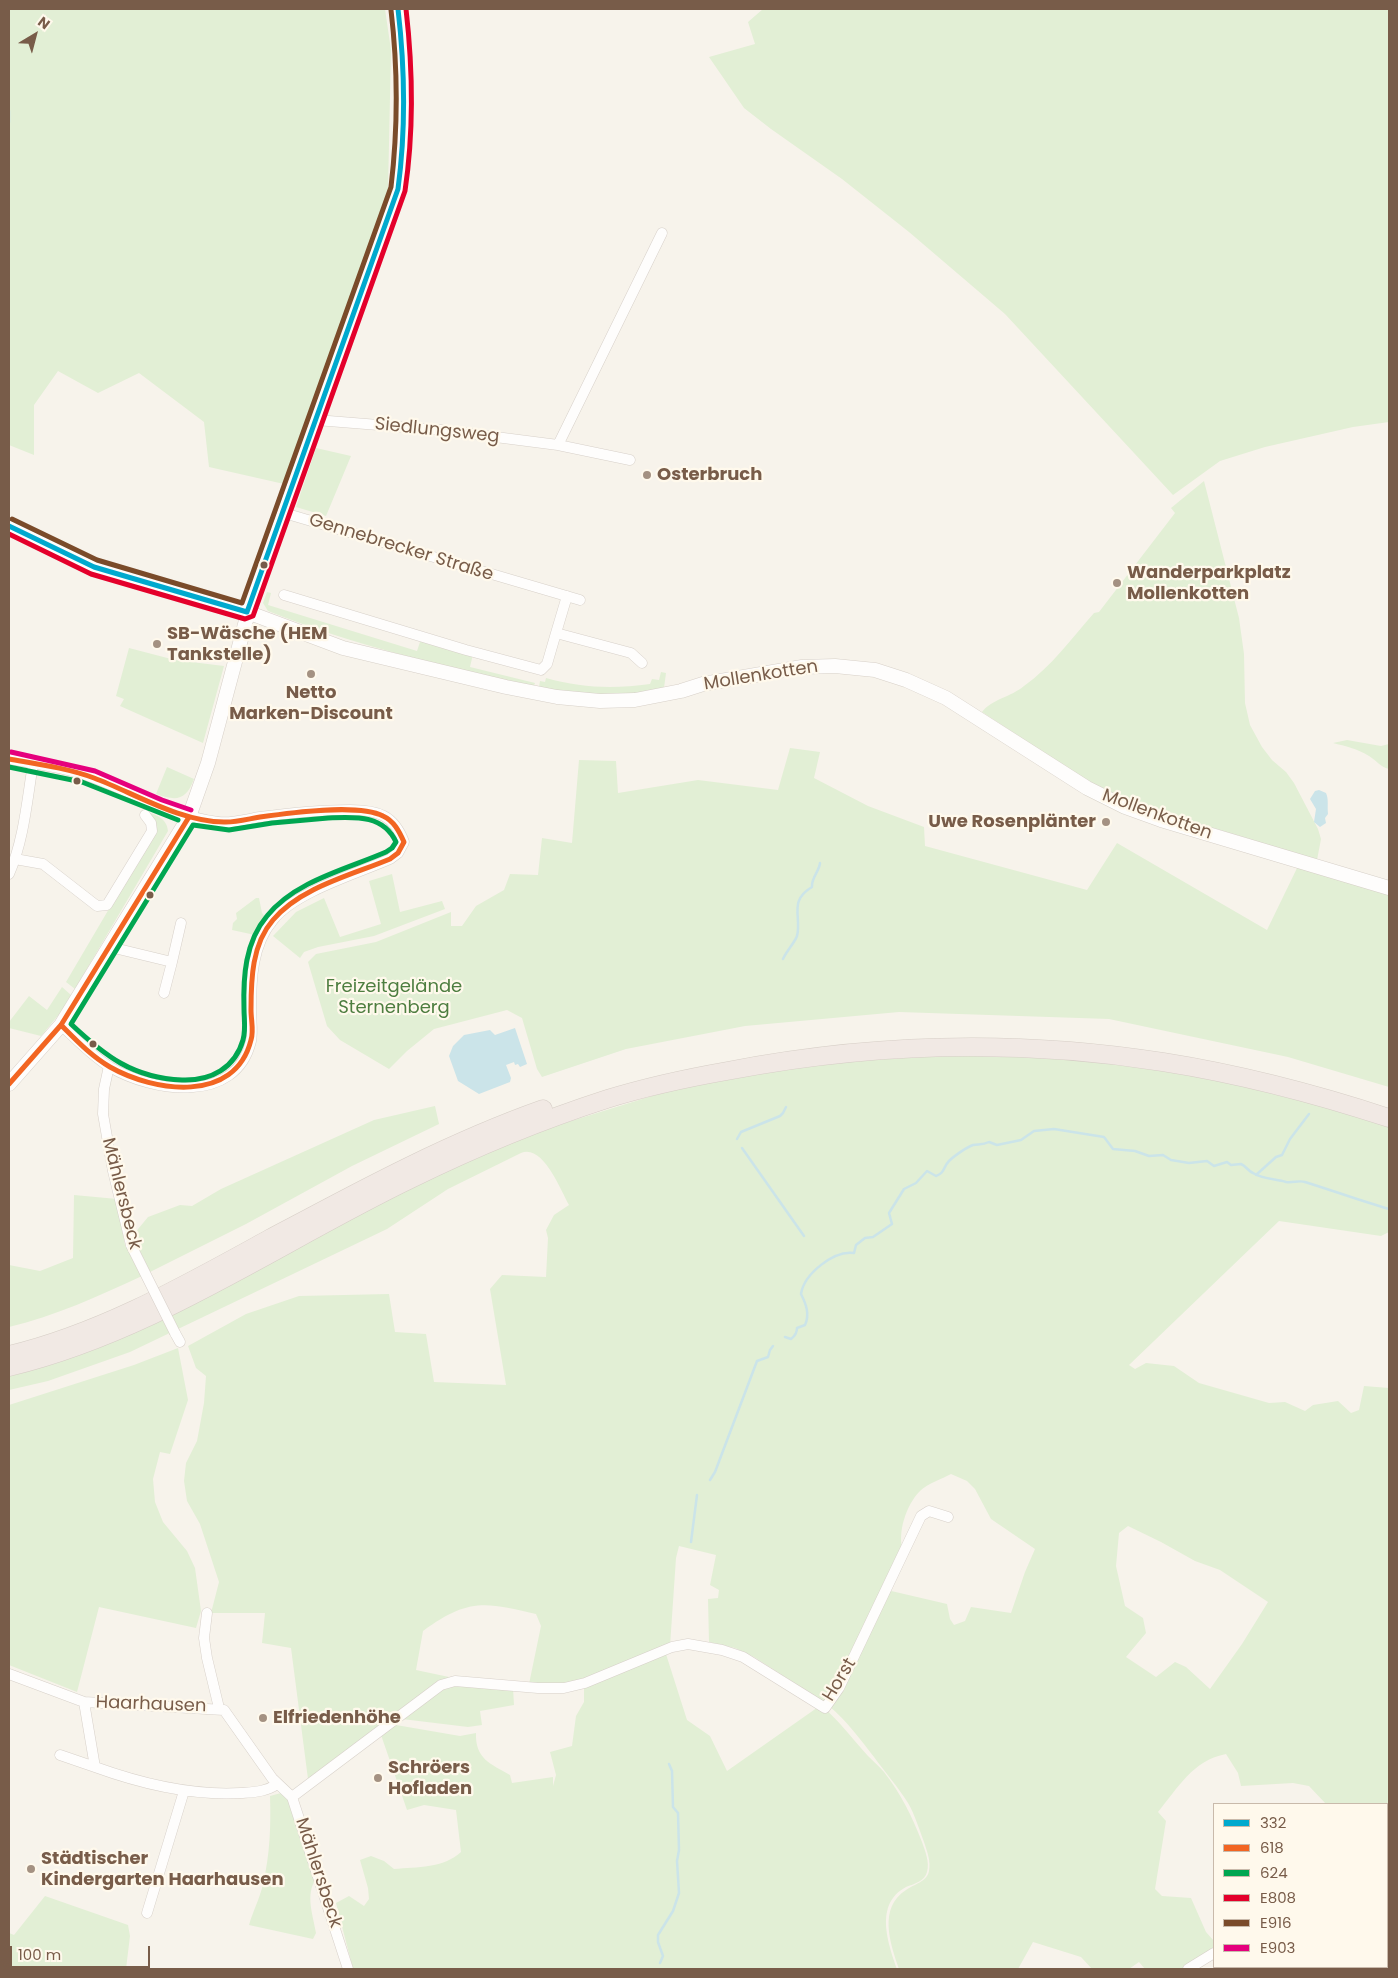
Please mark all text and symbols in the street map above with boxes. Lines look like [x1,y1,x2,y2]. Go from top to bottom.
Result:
north arrow [10,10,60,60]
text: N [34,12,54,34]
street label: Siedlungsweg [373,414,501,448]
place label: Osterbruch [657,464,762,486]
marker: Osterbruch [641,469,653,481]
street label: Gennebrecker Straße [306,510,496,586]
unlabelled marker [259,560,269,570]
place label: Wanderparkplatz Mollenkotten [1127,562,1291,604]
marker: Wanderparkplatz Mollenkotten [1111,577,1123,589]
place label: SB-Wäsche (HEM Tankstelle) [167,623,328,666]
marker: SB-Wäsche (HEM Tankstelle) [151,638,163,650]
street label: Mollenkotten [702,656,820,696]
marker: Netto Marken-Discount [305,668,317,680]
place label: Netto Marken-Discount [229,682,393,724]
unlabelled marker [72,776,82,786]
street label: Mollenkotten [1099,785,1215,845]
place label: Uwe Rosenplänter [928,811,1096,833]
marker: Uwe Rosenplänter [1100,816,1112,828]
unlabelled marker [145,890,155,900]
park label: Freizeitgelände Sternenberg [326,976,462,1019]
unlabelled marker [88,1039,98,1049]
street label: Mählersbeck [97,1136,145,1252]
street label: Horst [819,1654,861,1706]
street label: Haarhausen [95,1692,207,1718]
place label: Elfriedenhöhe [273,1707,401,1729]
marker: Elfriedenhöhe [257,1712,269,1724]
place label: Schröers Hofladen [388,1757,472,1800]
marker: Schröers Hofladen [372,1772,384,1784]
legend [1213,1803,1388,1968]
text: 332 [1260,1812,1286,1833]
street label: Mählersbeck [290,1815,346,1931]
text: 618 [1260,1837,1284,1858]
place label: Städtischer Kindergarten Haarhausen [41,1848,284,1890]
text: 624 [1260,1862,1288,1883]
marker: Städtischer Kindergarten Haarhausen [25,1863,37,1875]
text: E808 [1260,1887,1296,1908]
text: E916 [1260,1912,1291,1933]
scale bar [12,1936,152,1968]
text: E903 [1260,1937,1295,1958]
text: 100 m [18,1944,61,1965]

